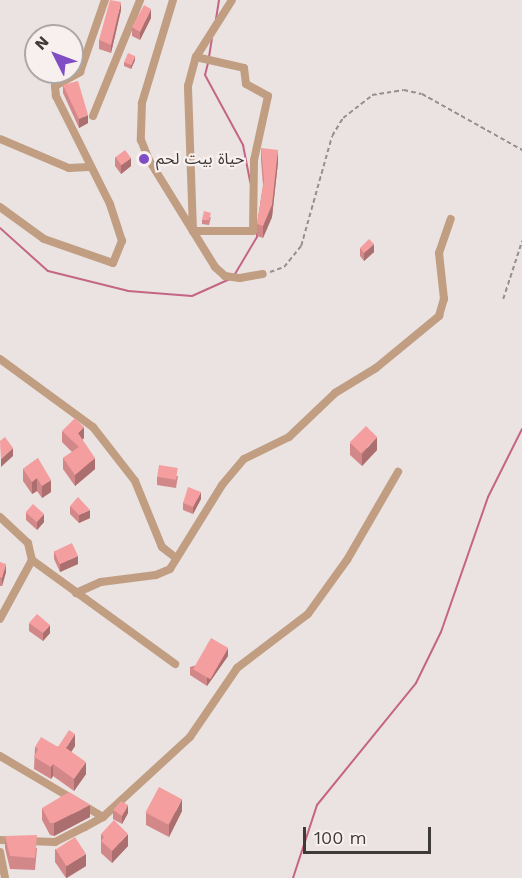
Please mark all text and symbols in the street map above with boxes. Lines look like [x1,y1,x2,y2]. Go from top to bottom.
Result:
north arrow [24,24,84,84]
text: N [31,32,53,54]
place label: حياة بيت لحم [156,149,245,169]
marker: حياة بيت لحم [137,152,151,166]
scale bar [306,815,434,853]
text: 100 m [314,827,367,848]

